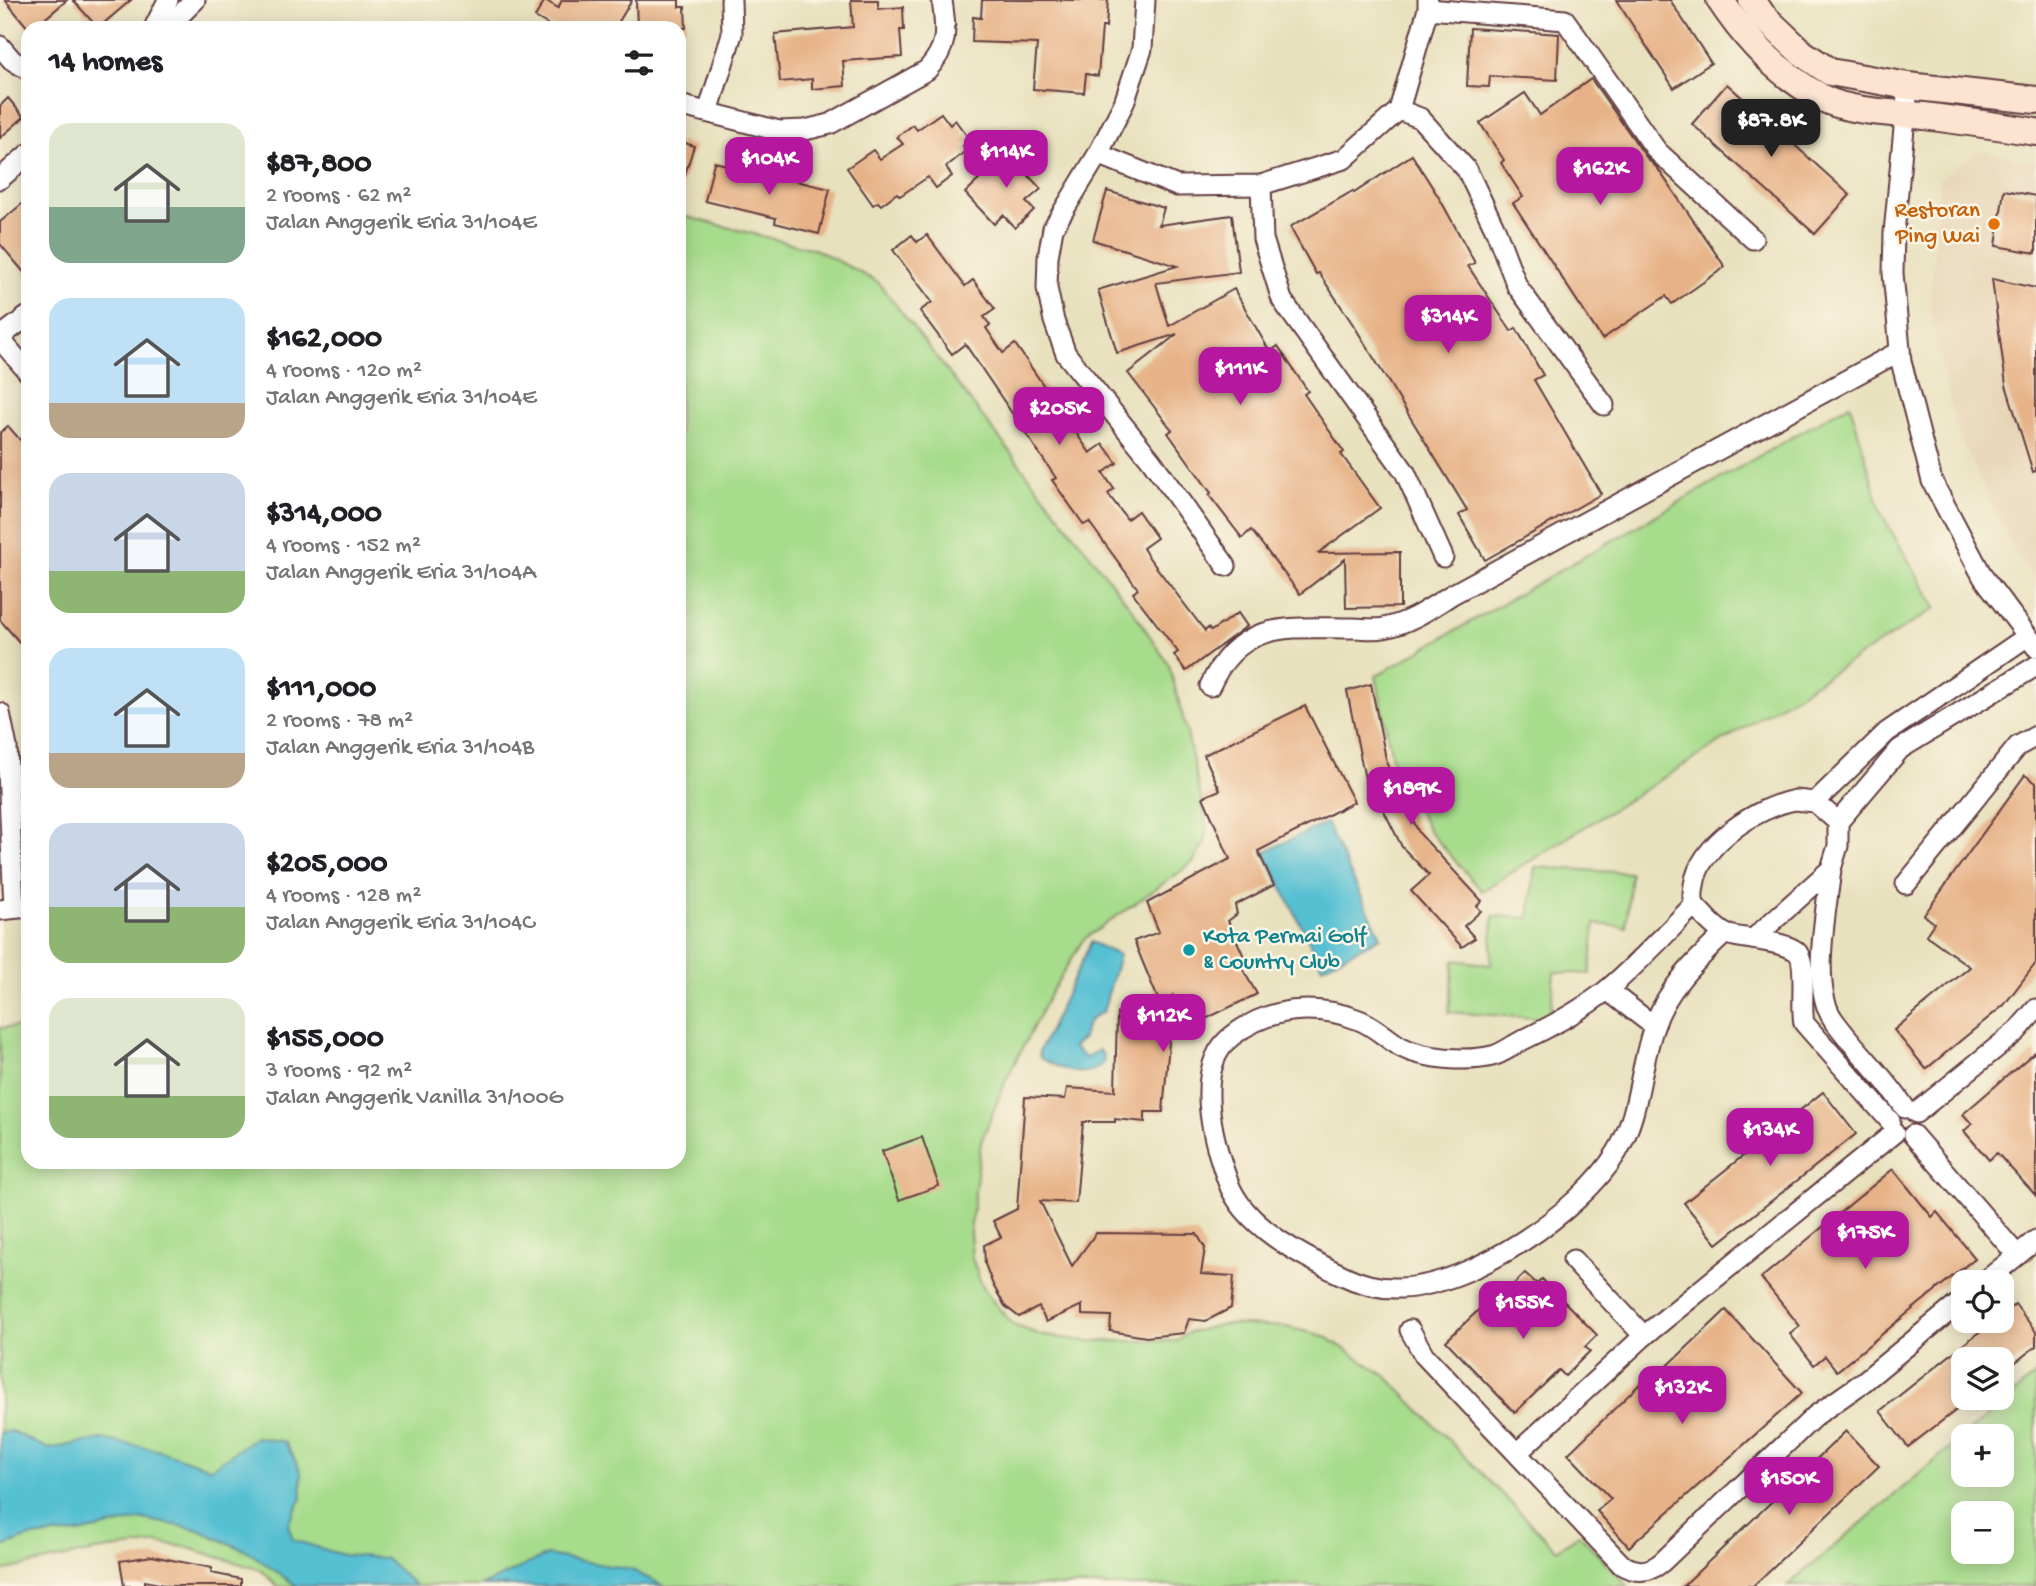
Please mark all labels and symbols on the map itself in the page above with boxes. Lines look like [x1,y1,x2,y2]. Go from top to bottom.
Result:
pin: $87.8K [1714,100,1828,159]
pin: $114K [957,130,1055,190]
pin: $104K [720,138,818,197]
pin: $162K [1551,148,1649,207]
place label: Restoran Ping Wai [1894,198,1980,251]
marker: Restoran Ping Wai [1986,216,2002,232]
pin: $314K [1399,296,1497,355]
pin: $111K [1191,348,1289,407]
pin: $205K [1010,388,1108,447]
pin: $189K [1362,768,1460,827]
place label: Kota Permai Golf & Country Club [1203,924,1368,977]
marker: Kota Permai Golf & Country Club [1181,942,1197,958]
pin: $112K [1114,995,1212,1054]
pin: $134K [1721,1108,1819,1168]
pin: $175K [1816,1212,1914,1271]
pin: $155K [1474,1282,1572,1341]
pin: $132K [1633,1366,1731,1426]
pin: $150K [1740,1458,1838,1517]

